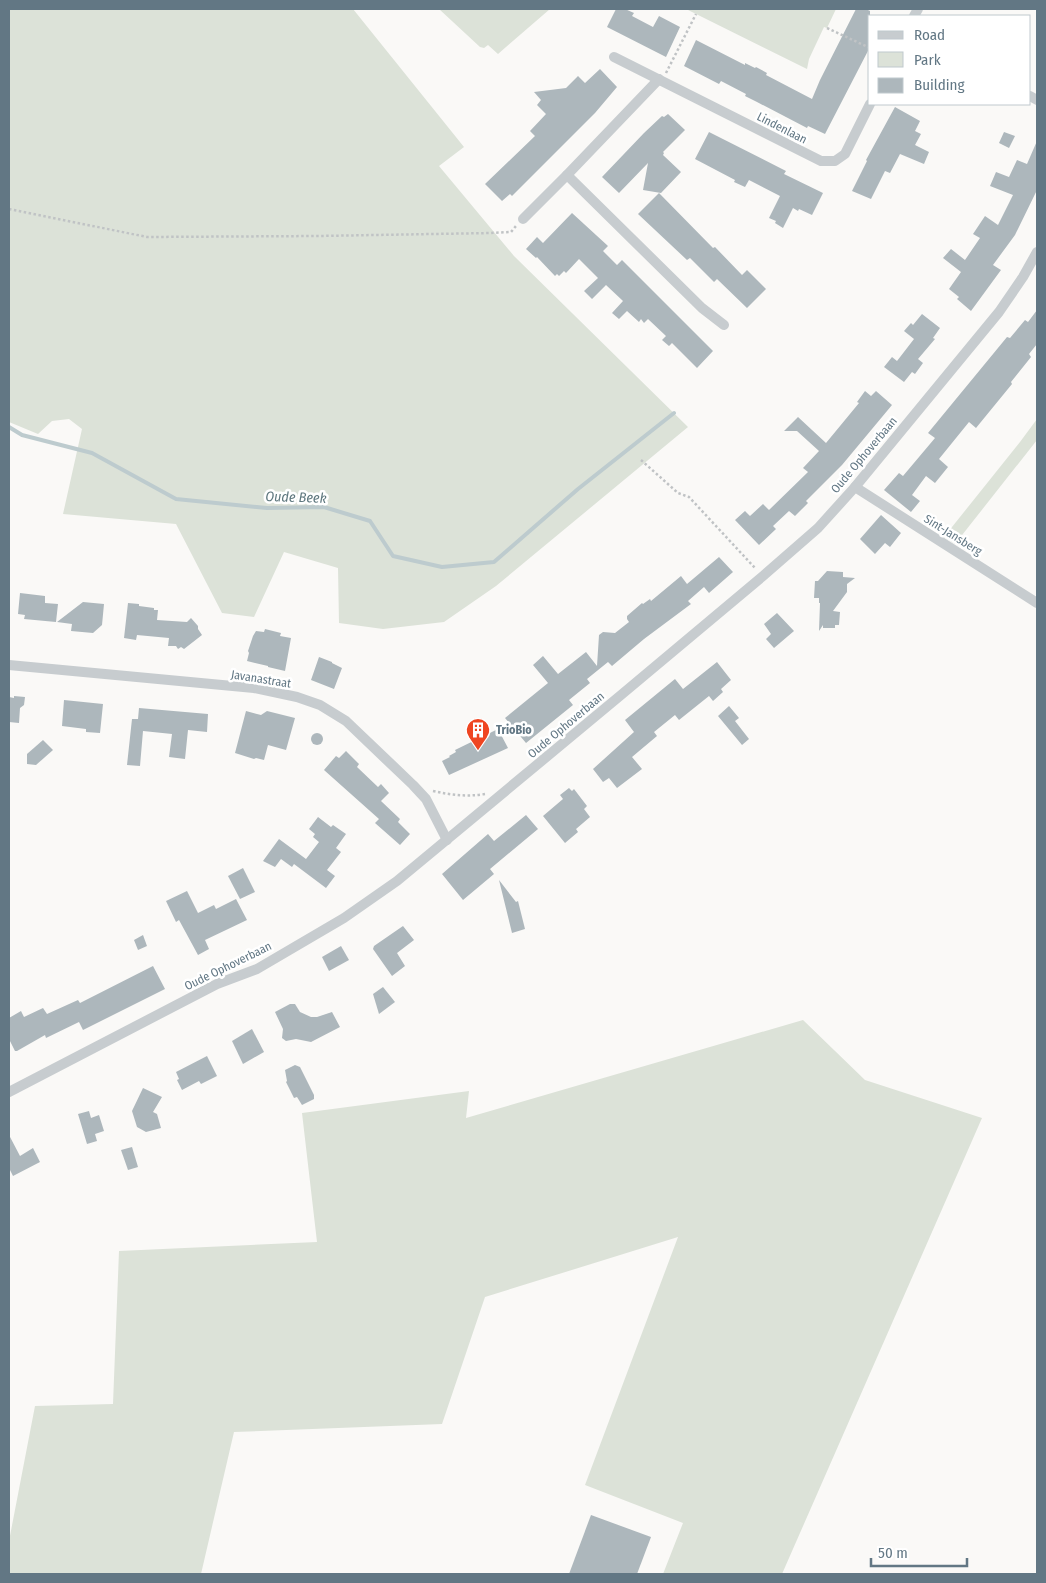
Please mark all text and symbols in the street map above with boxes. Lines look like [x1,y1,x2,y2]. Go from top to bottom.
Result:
legend [868,15,1031,105]
text: Road [914,26,945,44]
text: Park [914,51,941,69]
text: Building [914,76,965,94]
street label: Lindenlaan [755,109,809,147]
street label: Oude Ophoverbaan [828,414,900,496]
water label: Oude Beek [265,488,327,507]
street label: Sint-Jansberg [921,512,985,559]
street label: Javanastraat [230,667,292,691]
street label: Oude Ophoverbaan [525,689,607,761]
building icon: TrioBio [465,717,491,751]
place label: TrioBio [496,723,532,737]
street label: Oude Ophoverbaan [182,939,274,993]
scale bar [871,1536,967,1568]
text: 50 m [878,1544,908,1562]

